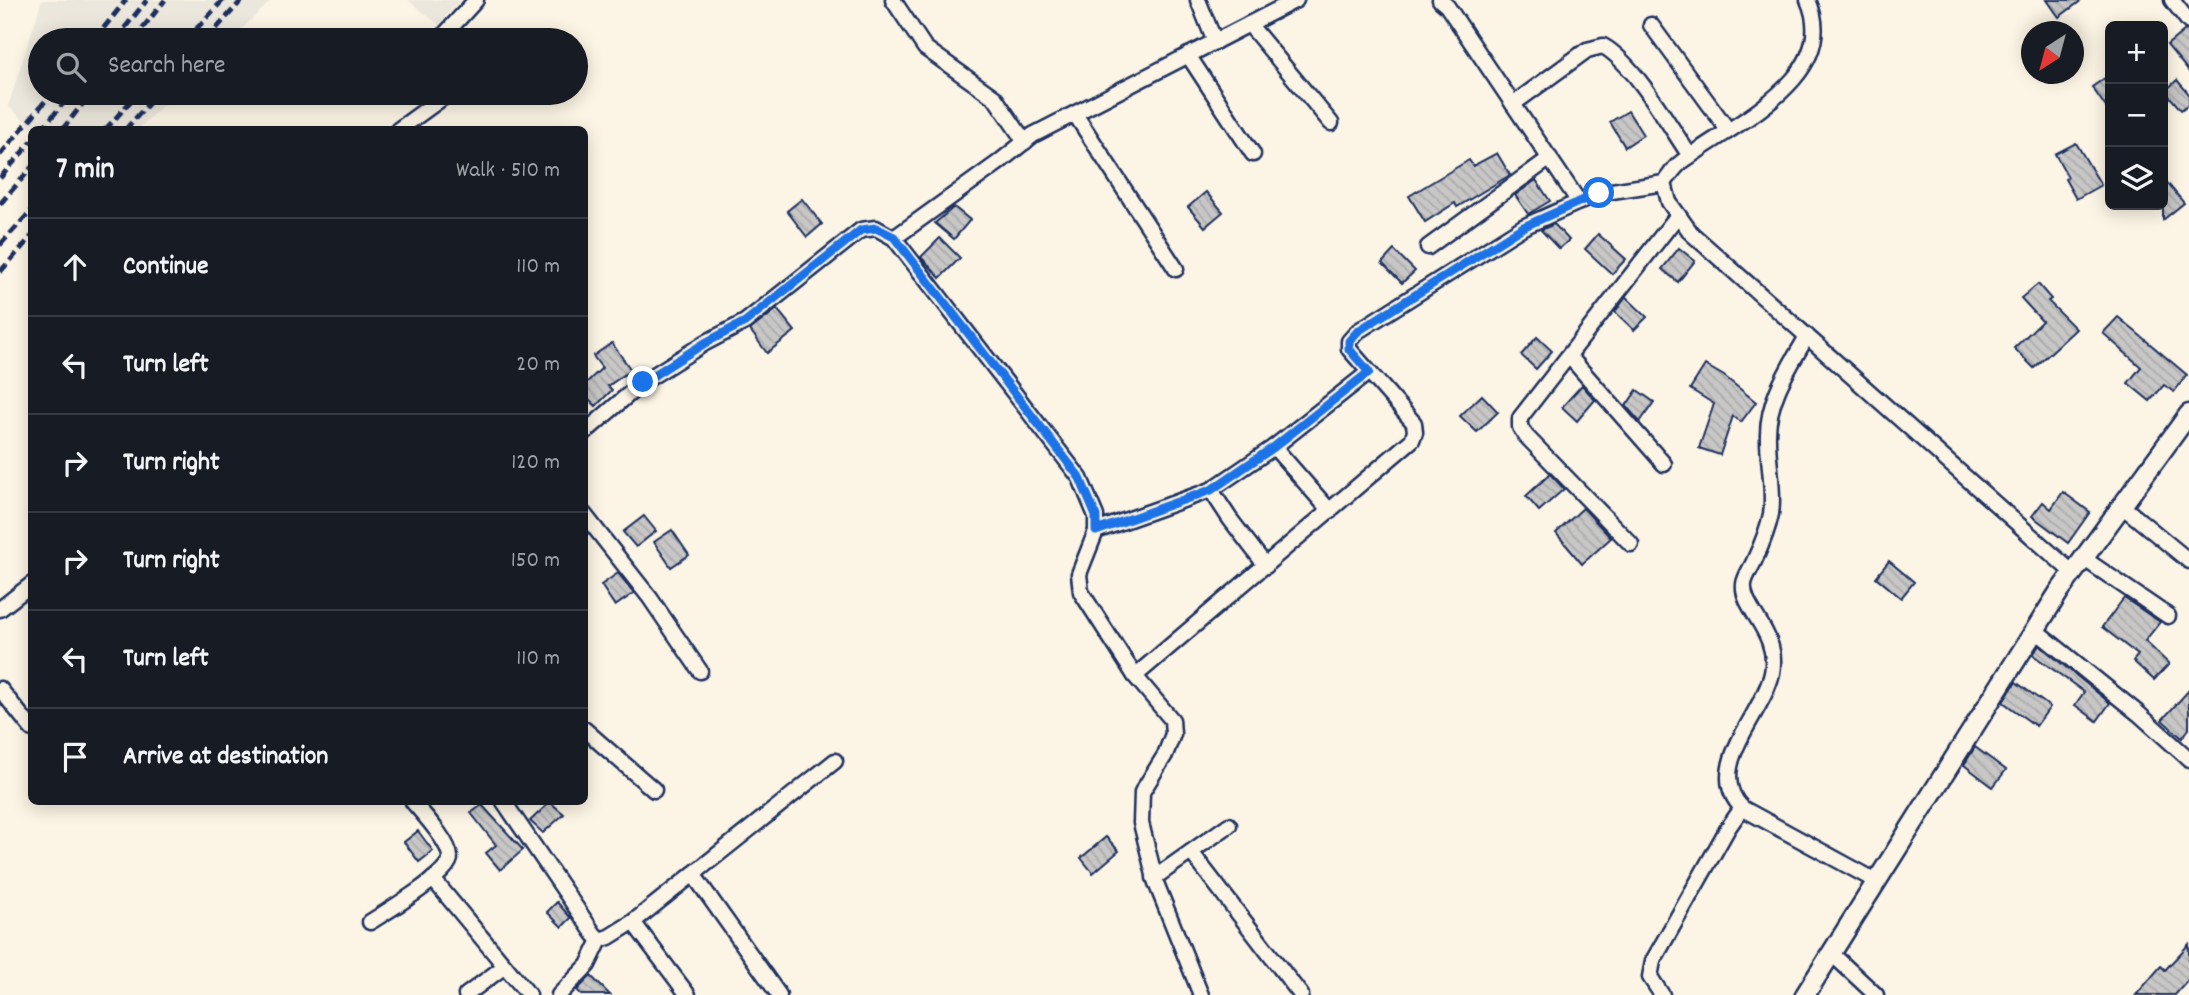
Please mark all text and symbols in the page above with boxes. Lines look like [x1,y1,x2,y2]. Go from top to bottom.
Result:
north arrow [2021,21,2084,84]
map controls [2105,21,2168,210]
button: + [2105,21,2168,84]
search box [28,28,588,105]
icon: search [52,48,90,86]
text: Search here [108,48,226,85]
button: − [2105,84,2168,147]
button: layers [2105,147,2168,210]
text: 7 min [56,150,114,193]
text: Walk · 510 m [456,155,560,188]
route start [1583,177,1614,208]
icon: ahead [56,248,94,286]
text: Continue [123,249,208,286]
text: 110 m [516,251,560,284]
icon: left [56,346,94,384]
text: Turn left [123,347,209,384]
text: 20 m [516,349,560,382]
route end [627,366,658,397]
icon: right [56,444,94,482]
text: Turn right [123,445,220,482]
text: 120 m [511,447,560,480]
icon: right [56,542,94,580]
text: Turn right [123,543,220,580]
text: 150 m [511,545,560,578]
icon: left [56,640,94,678]
text: Turn left [123,641,209,678]
text: 110 m [516,643,560,676]
icon: arrive [56,738,94,776]
text: Arrive at destination [123,739,328,776]

